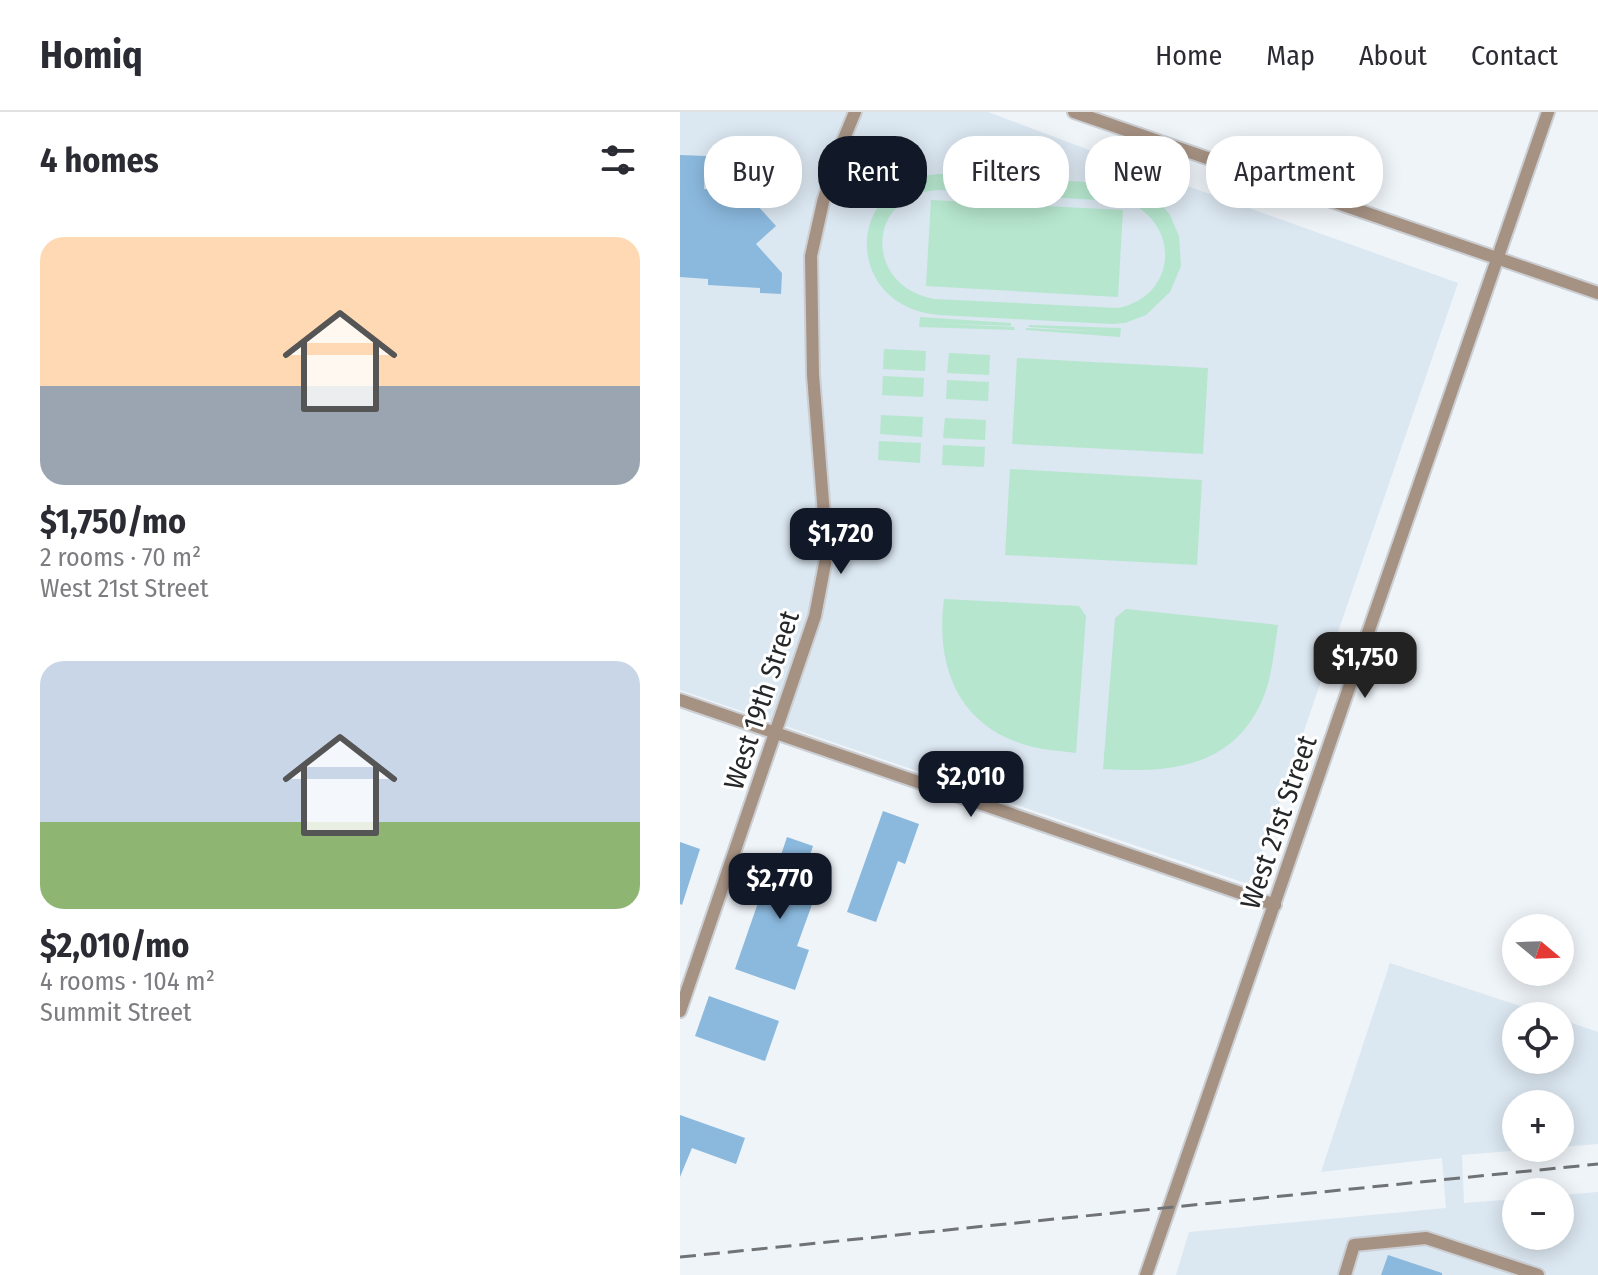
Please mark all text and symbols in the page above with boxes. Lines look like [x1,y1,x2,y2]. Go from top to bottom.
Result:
text: Homiq [40,32,143,78]
text: Home [1155,39,1222,72]
text: Map [1266,39,1315,72]
text: About [1359,39,1427,72]
text: Contact [1471,39,1558,72]
chip: Buy [704,136,802,208]
chip: Rent [818,136,927,208]
chip: Filters [943,136,1069,208]
chip: New [1085,136,1190,208]
chip: Apartment [1206,136,1383,208]
icon: filters [596,138,640,182]
text: 4 homes [40,140,159,181]
icon: home [268,289,412,433]
text: $1,750/mo [40,501,186,542]
pin: $1,720 [776,508,906,576]
text: $1,720 [808,518,874,549]
text: 2 rooms · 70 m² [40,542,201,573]
text: West 21st Street [40,573,208,604]
street label: West 19th Street [717,606,806,794]
pin: $1,750 [1300,632,1430,700]
text: $1,750 [1332,642,1398,673]
icon: home [268,713,412,857]
street label: West 21st Street [1233,730,1324,913]
pin: $2,010 [906,751,1036,819]
text: $2,010 [936,761,1006,792]
pin: $2,770 [715,853,845,921]
text: $2,770 [747,863,813,894]
north arrow [1502,914,1574,986]
map controls [1502,914,1574,1250]
text: $2,010/mo [40,925,189,966]
text: 4 rooms · 104 m² [40,966,215,997]
text: Summit Street [40,997,192,1028]
button: locate [1502,1002,1574,1074]
button: + [1502,1090,1574,1162]
button: − [1502,1178,1574,1250]

